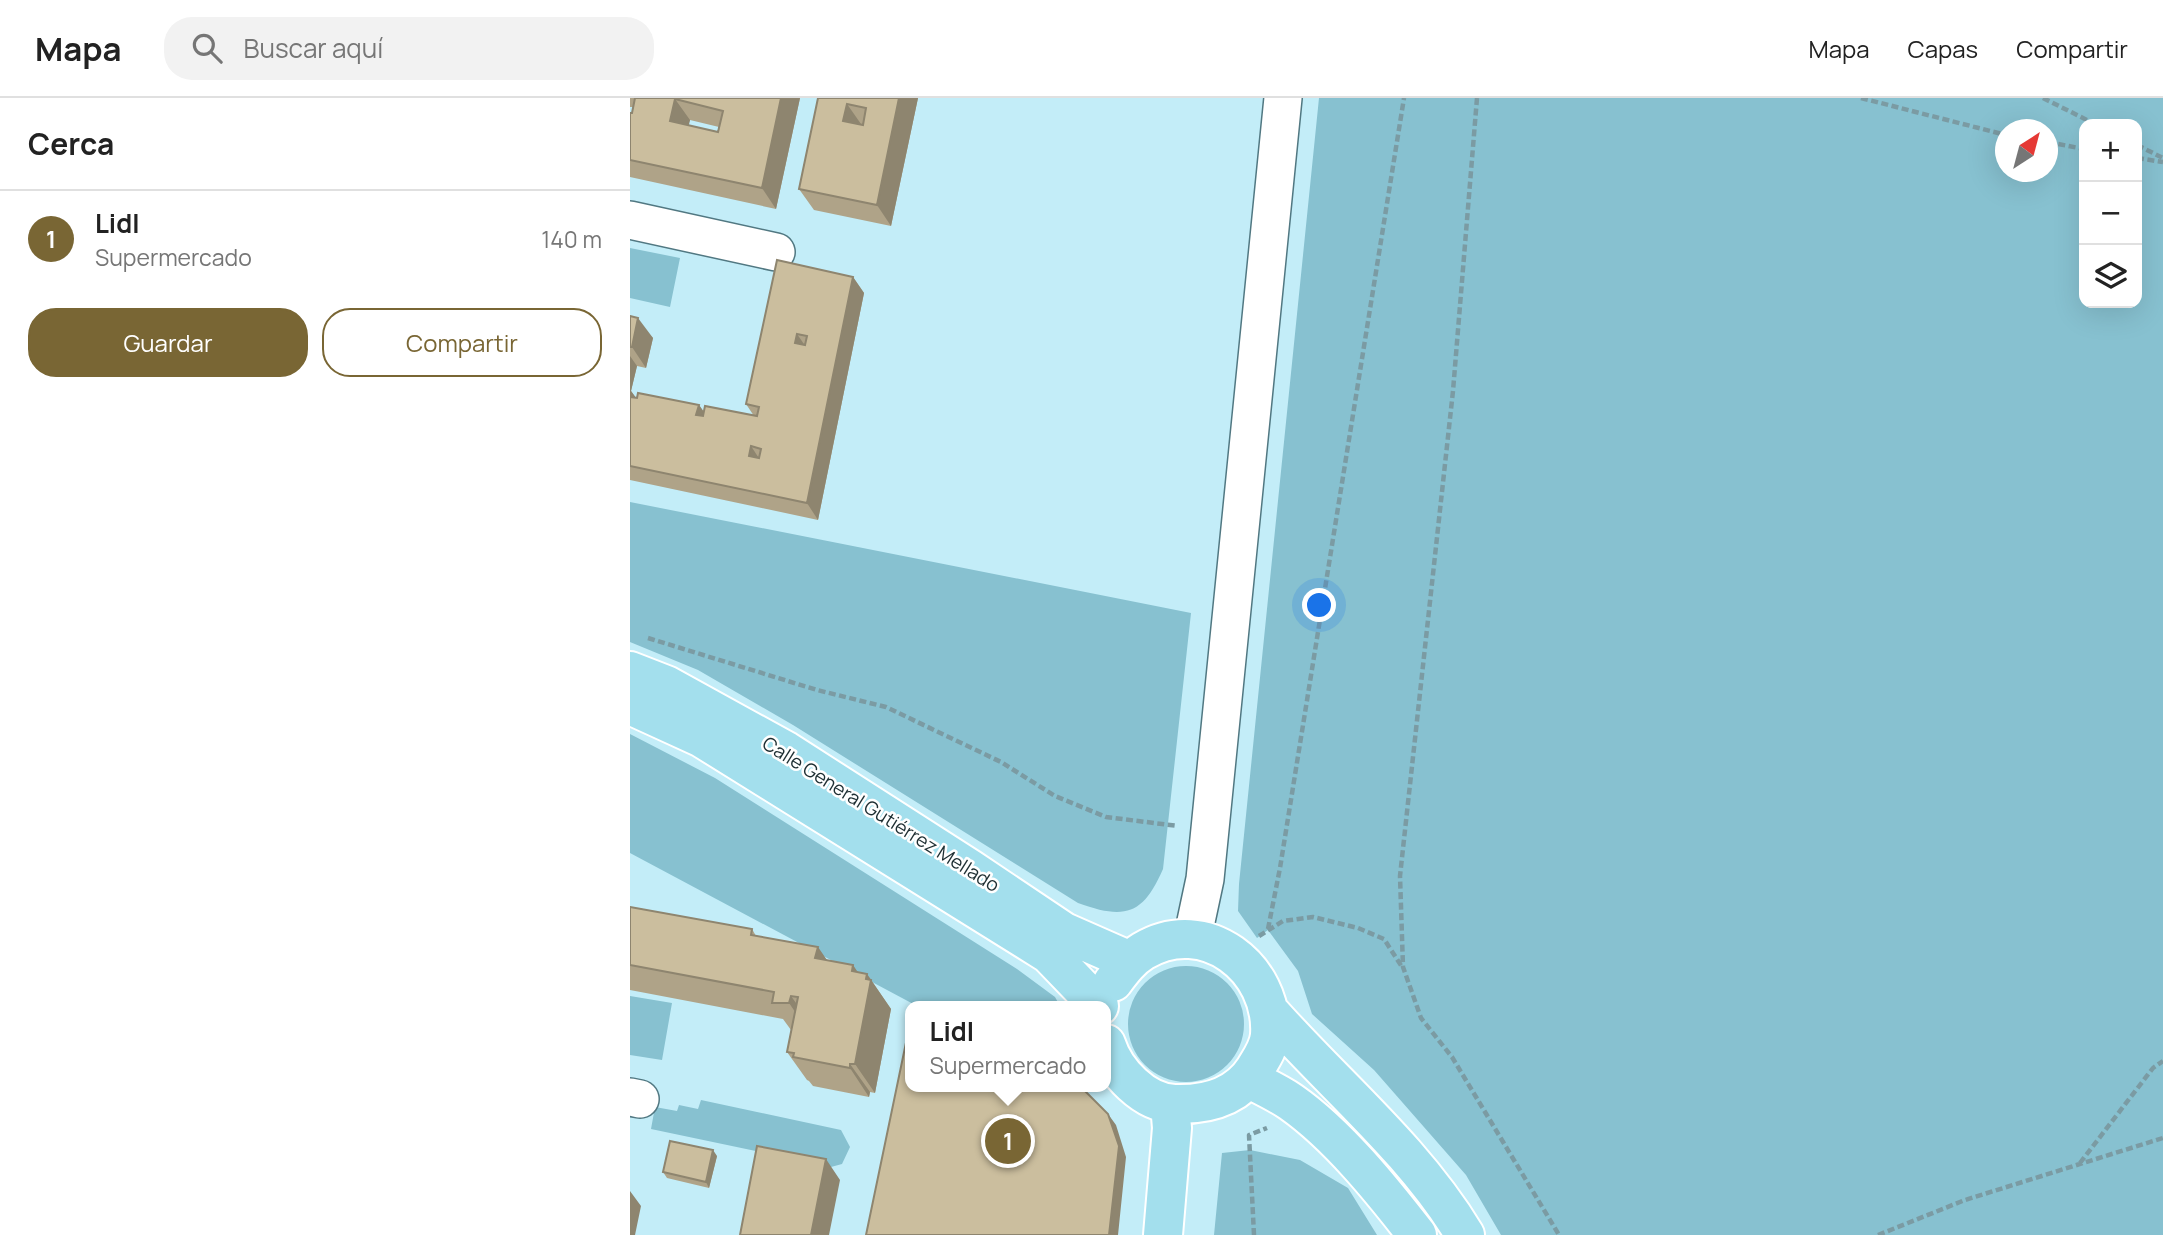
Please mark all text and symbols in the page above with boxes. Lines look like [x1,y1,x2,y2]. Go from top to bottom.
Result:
search box [164,17,654,80]
text: Mapa [35,26,122,71]
icon: search [188,29,226,67]
text: Buscar aquí [244,30,383,66]
text: Mapa [1809,32,1870,65]
text: Capas [1908,32,1978,65]
text: Compartir [2016,32,2128,65]
north arrow [1995,119,2058,182]
map controls [2079,119,2142,308]
button: + [2079,119,2142,182]
text: Cerca [28,123,114,164]
button: − [2079,182,2142,245]
text: Lidl [95,205,140,241]
text: 1 [46,223,56,255]
text: 140 m [541,223,602,255]
text: Supermercado [95,241,252,273]
button: layers [2079,245,2142,308]
button: Guardar [28,308,308,377]
button: Compartir [322,308,602,377]
your location [1302,588,1336,622]
street label: Calle General Gutiérrez Mellado [757,730,1005,898]
popup [905,1001,1111,1092]
text: Lidl [930,1013,974,1049]
text: Supermercado [930,1049,1086,1081]
pin: 1 [985,1115,1031,1167]

